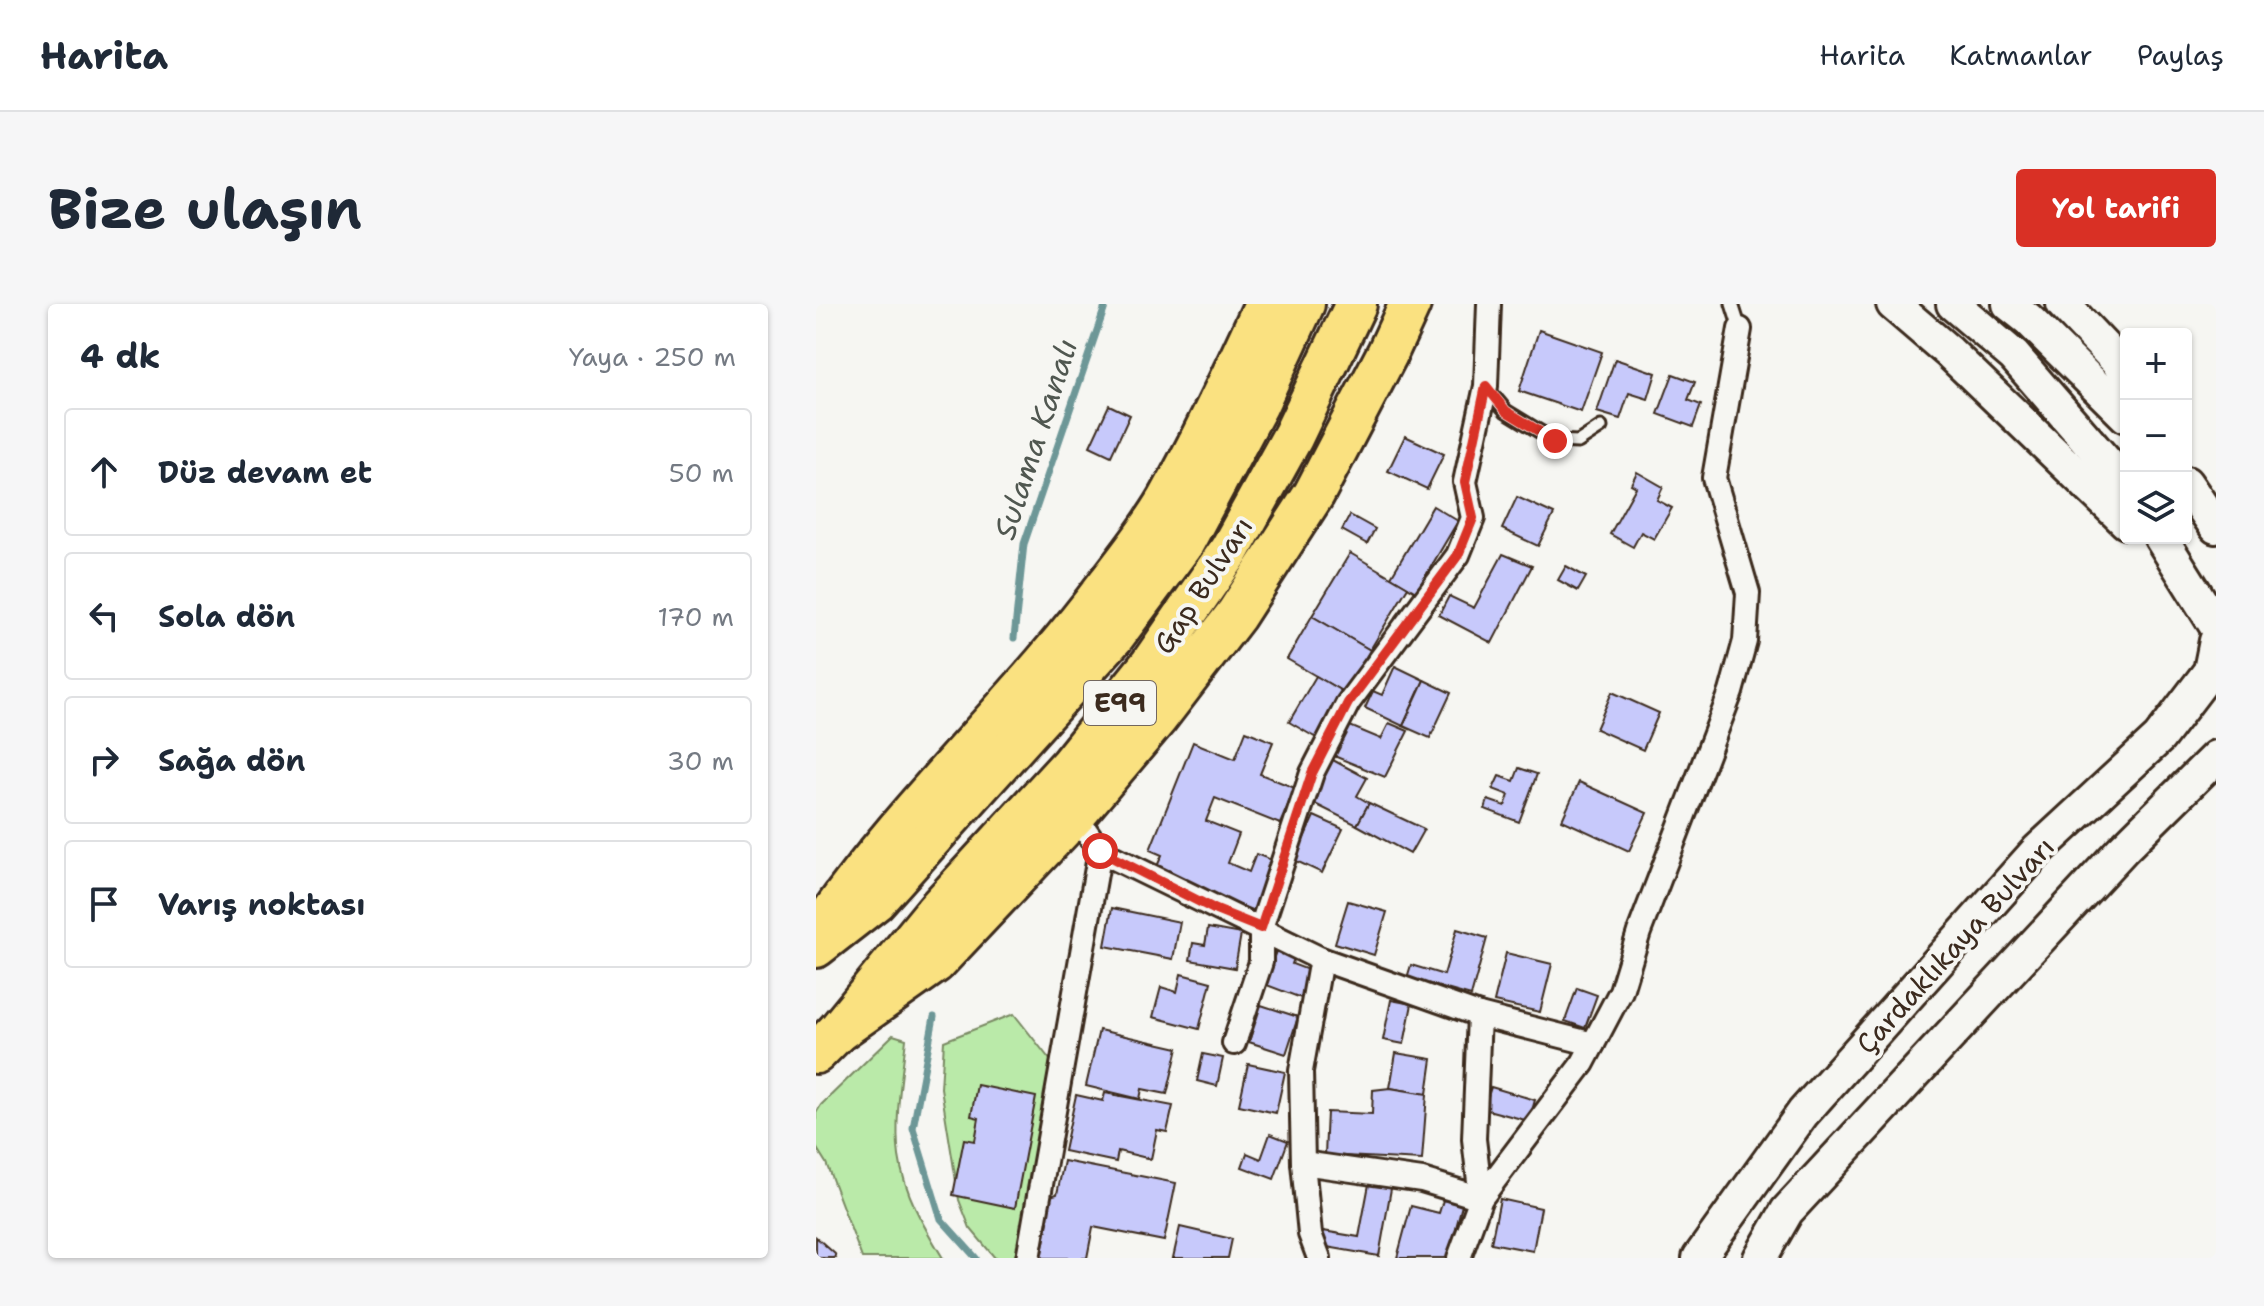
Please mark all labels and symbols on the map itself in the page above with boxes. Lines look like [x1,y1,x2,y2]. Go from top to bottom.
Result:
water label: Sulama Kanalı [984,333,1087,544]
route end [1537,423,1573,459]
street label: Gap Bulvarı [1145,509,1261,661]
road number: E99 [1084,681,1156,725]
street label: Çardaklıkaya Bulvarı [1847,828,2063,1062]
route start [1082,833,1118,869]

